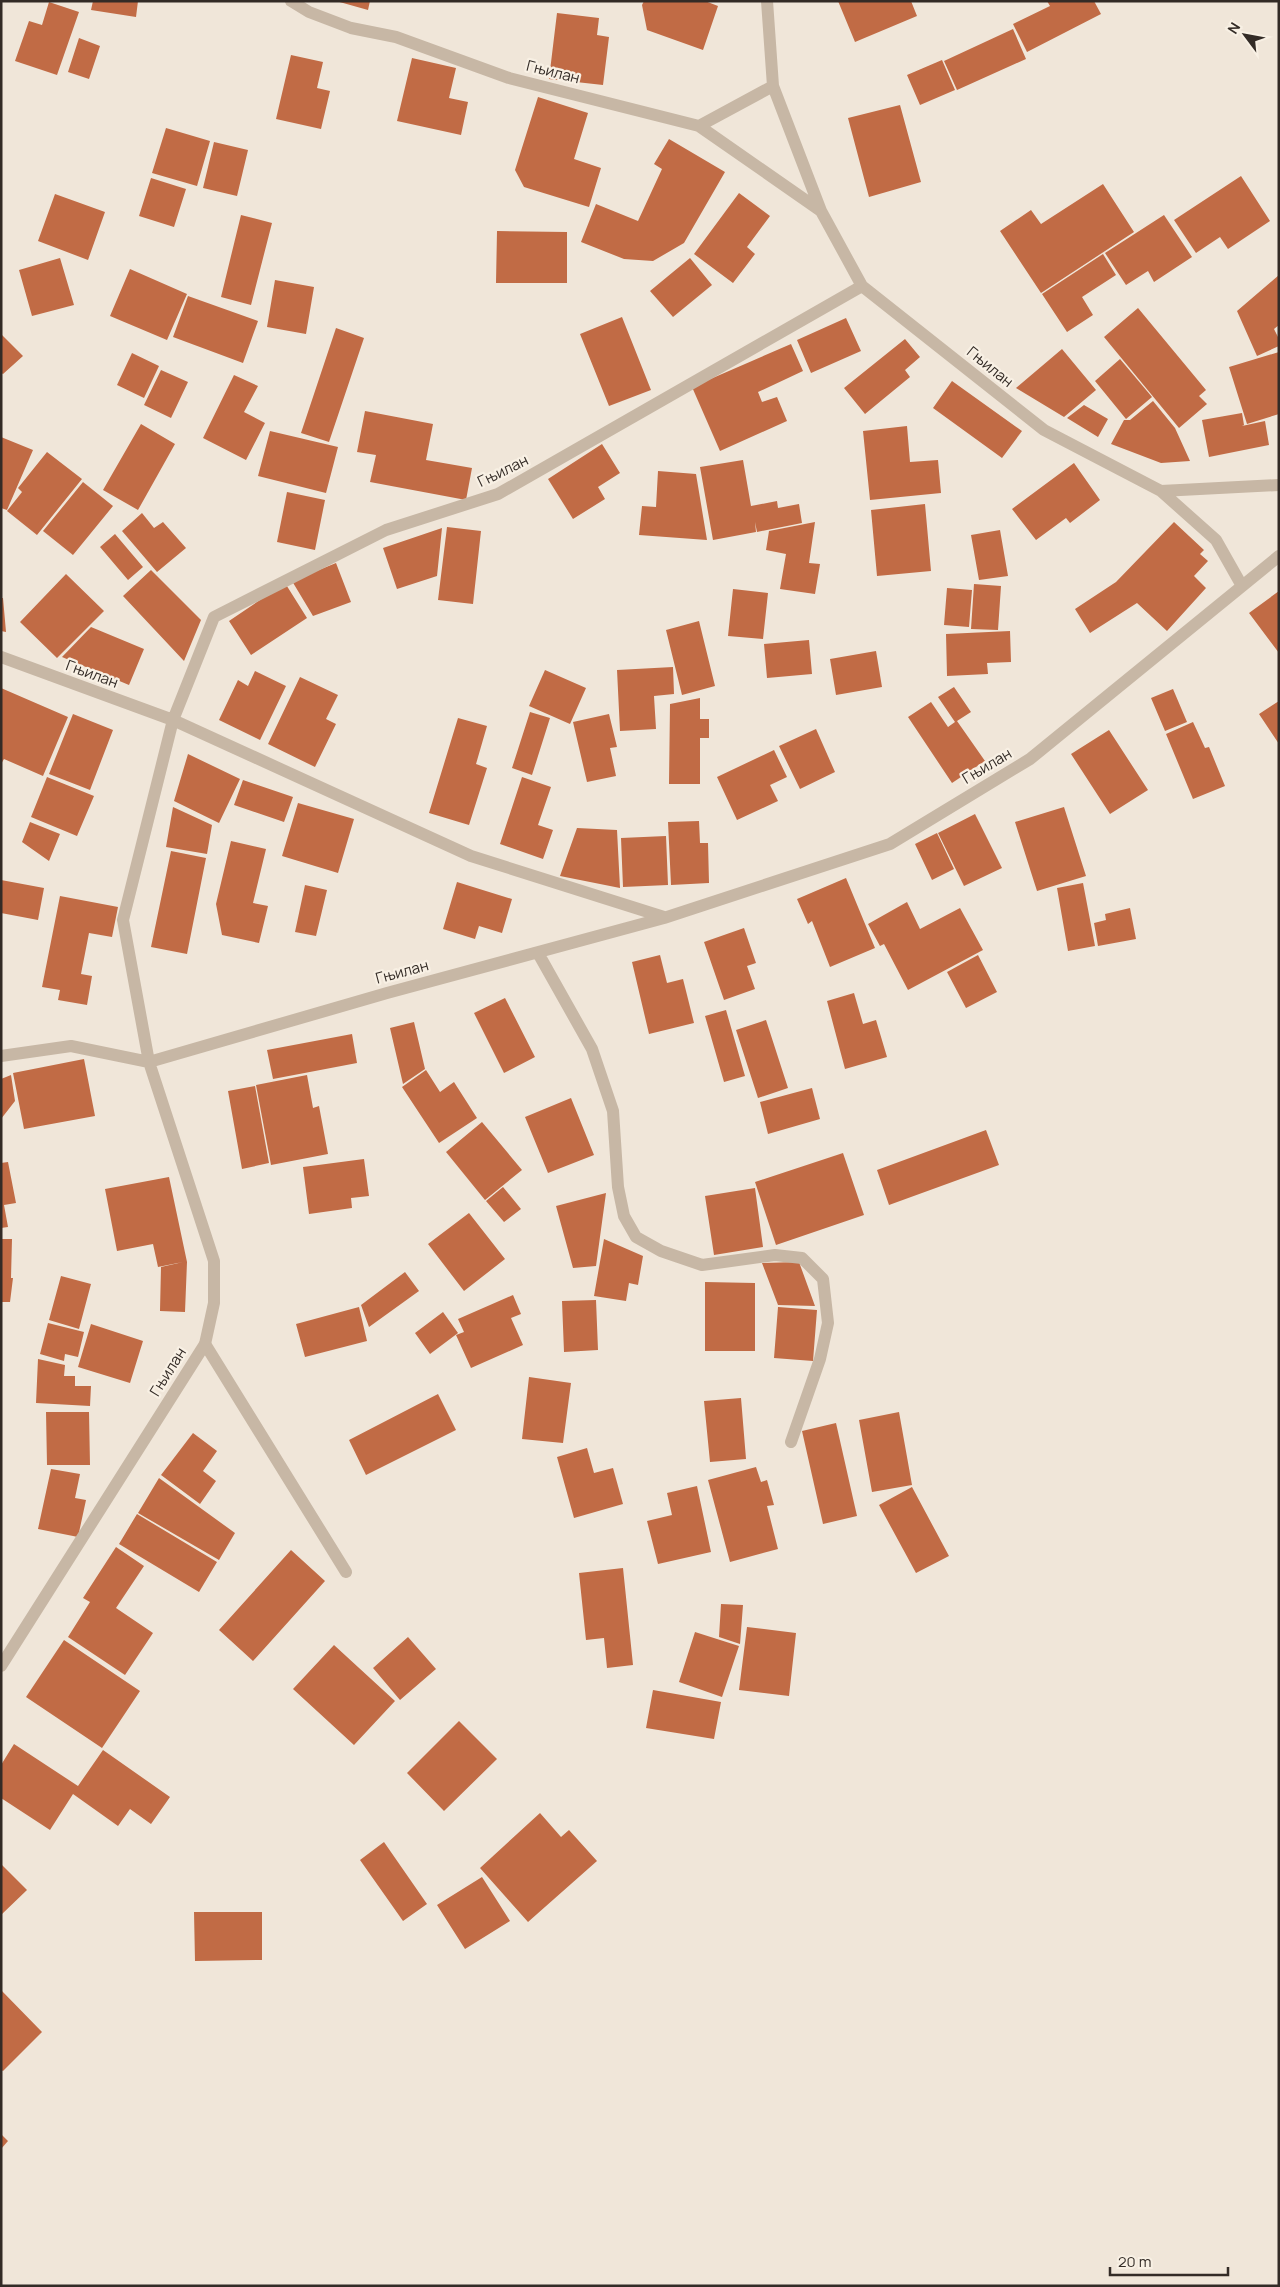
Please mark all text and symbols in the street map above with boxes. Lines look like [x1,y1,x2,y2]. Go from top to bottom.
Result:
north arrow [1220,10,1270,60]
text: N [1223,19,1244,37]
street label: Гњилан [524,55,582,88]
street label: Гњилан [963,341,1018,392]
street label: Гњилан [474,449,532,492]
street label: Гњилан [63,654,121,693]
street label: Гњилан [958,743,1015,789]
street label: Гњилан [373,954,431,989]
street label: Гњилан [144,1343,191,1400]
scale bar [1110,2244,1228,2276]
text: 20 m [1118,2251,1151,2272]

